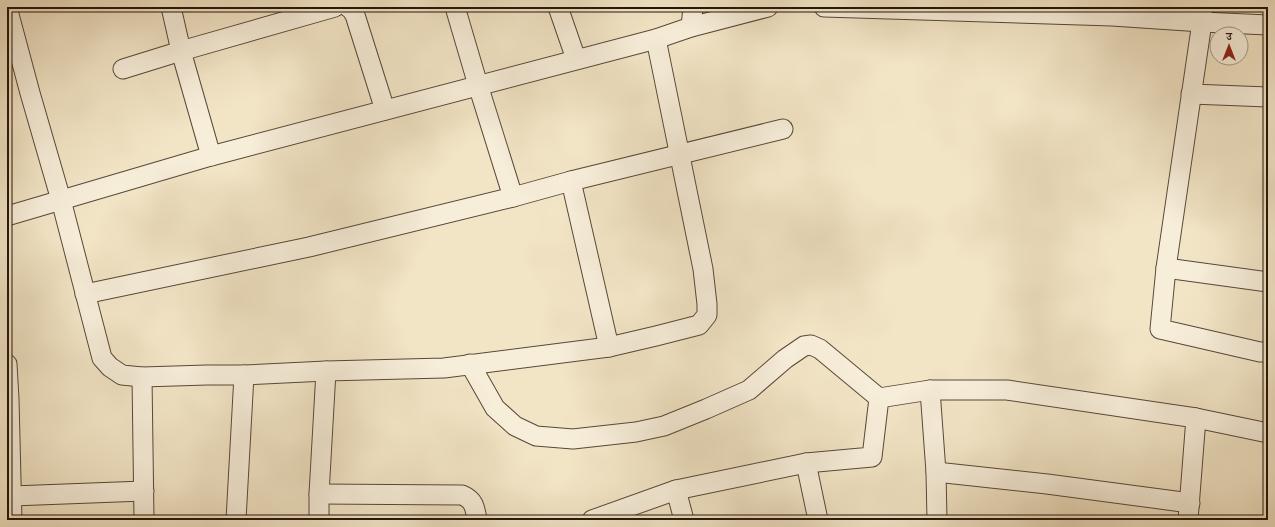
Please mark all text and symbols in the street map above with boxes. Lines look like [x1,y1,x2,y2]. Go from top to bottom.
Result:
north arrow [1209,26,1249,66]
text: उ [1225,30,1233,44]

